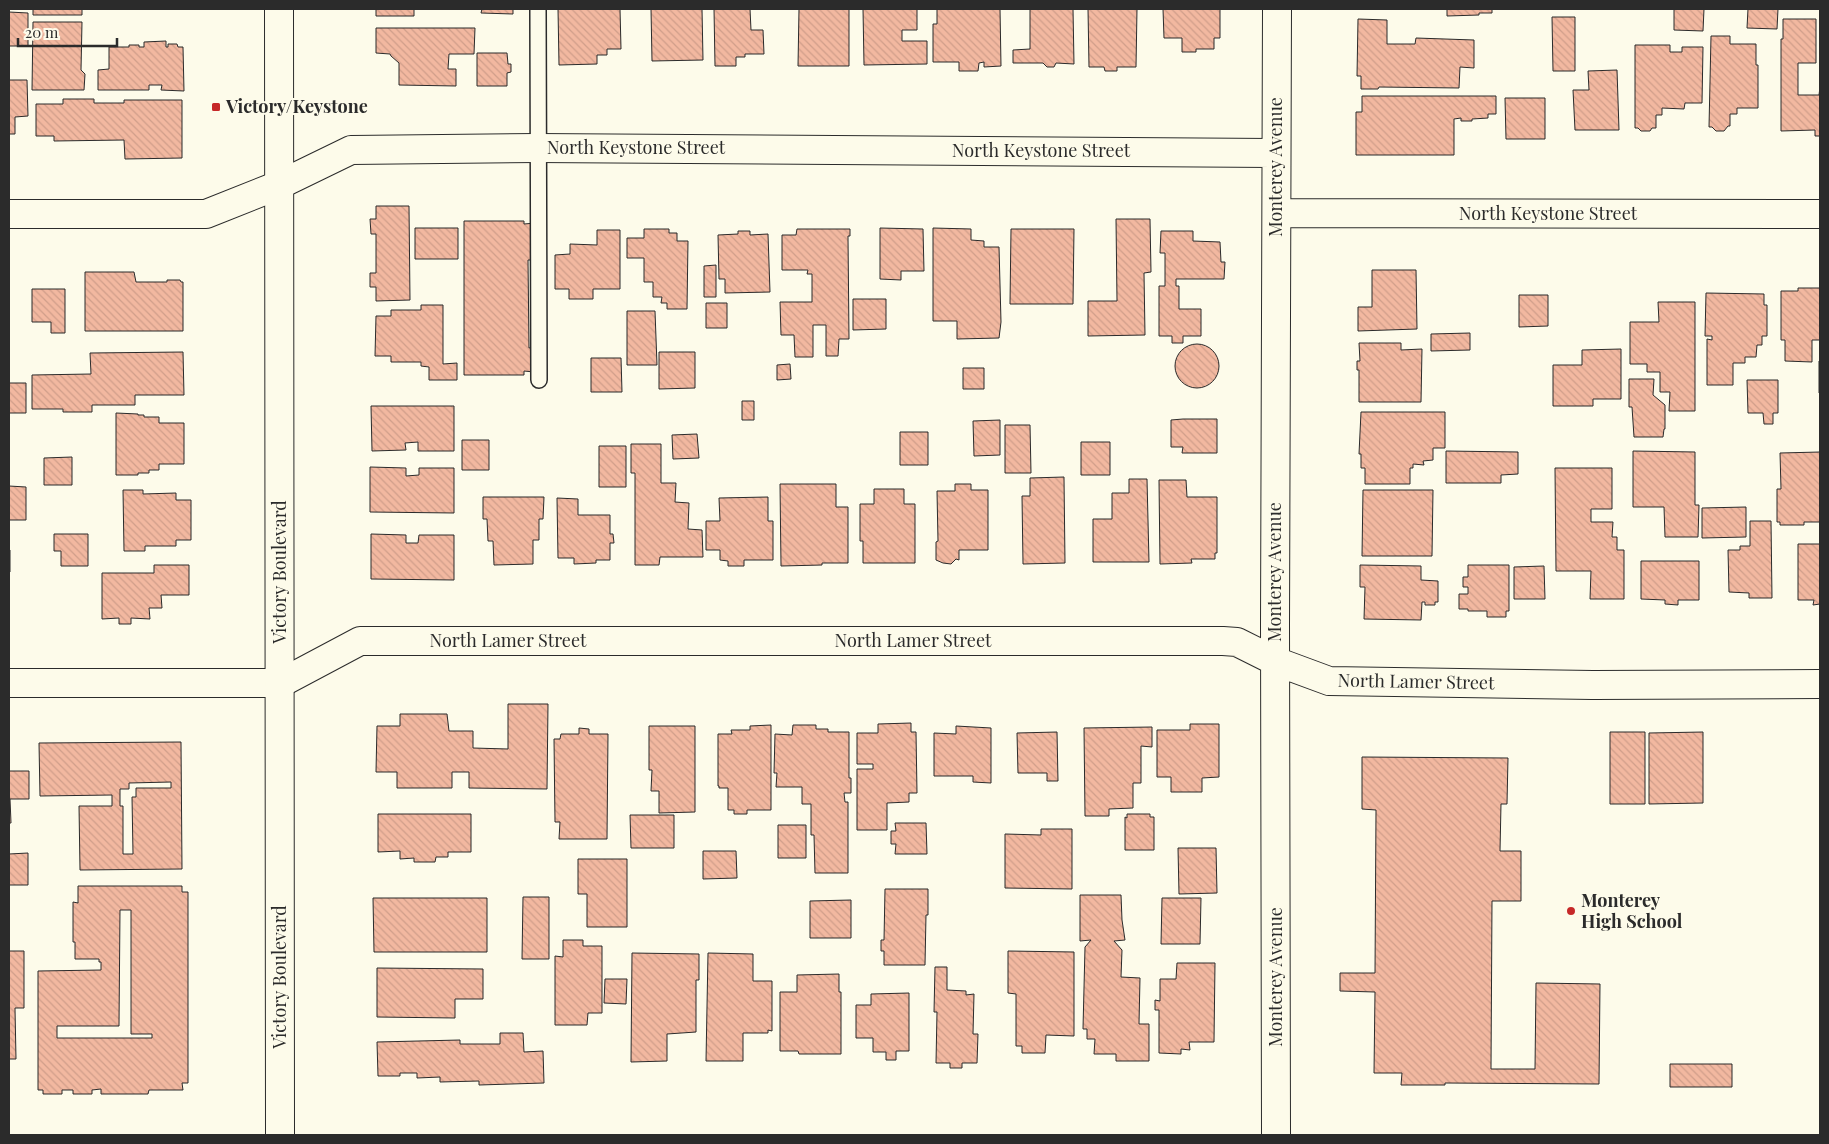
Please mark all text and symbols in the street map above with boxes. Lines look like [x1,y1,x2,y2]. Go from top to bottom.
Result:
scale bar [18,15,116,47]
text: 20 m [25,22,59,42]
place label: Victory/Keystone [225,94,368,118]
street label: Monterey Avenue [1263,97,1287,237]
marker: Victory/Keystone [210,101,222,113]
street label: North Keystone Street [547,135,726,159]
street label: North Keystone Street [952,138,1131,162]
street label: North Keystone Street [1459,201,1638,225]
street label: Victory Boulevard [267,500,291,645]
street label: Monterey Avenue [1262,502,1286,642]
street label: North Lamer Street [430,628,587,652]
street label: North Lamer Street [835,628,992,652]
street label: North Lamer Street [1337,668,1495,694]
place label: Monterey High School [1581,888,1683,933]
street label: Victory Boulevard [267,905,291,1050]
marker: Monterey High School [1565,905,1577,917]
street label: Monterey Avenue [1263,907,1287,1047]

